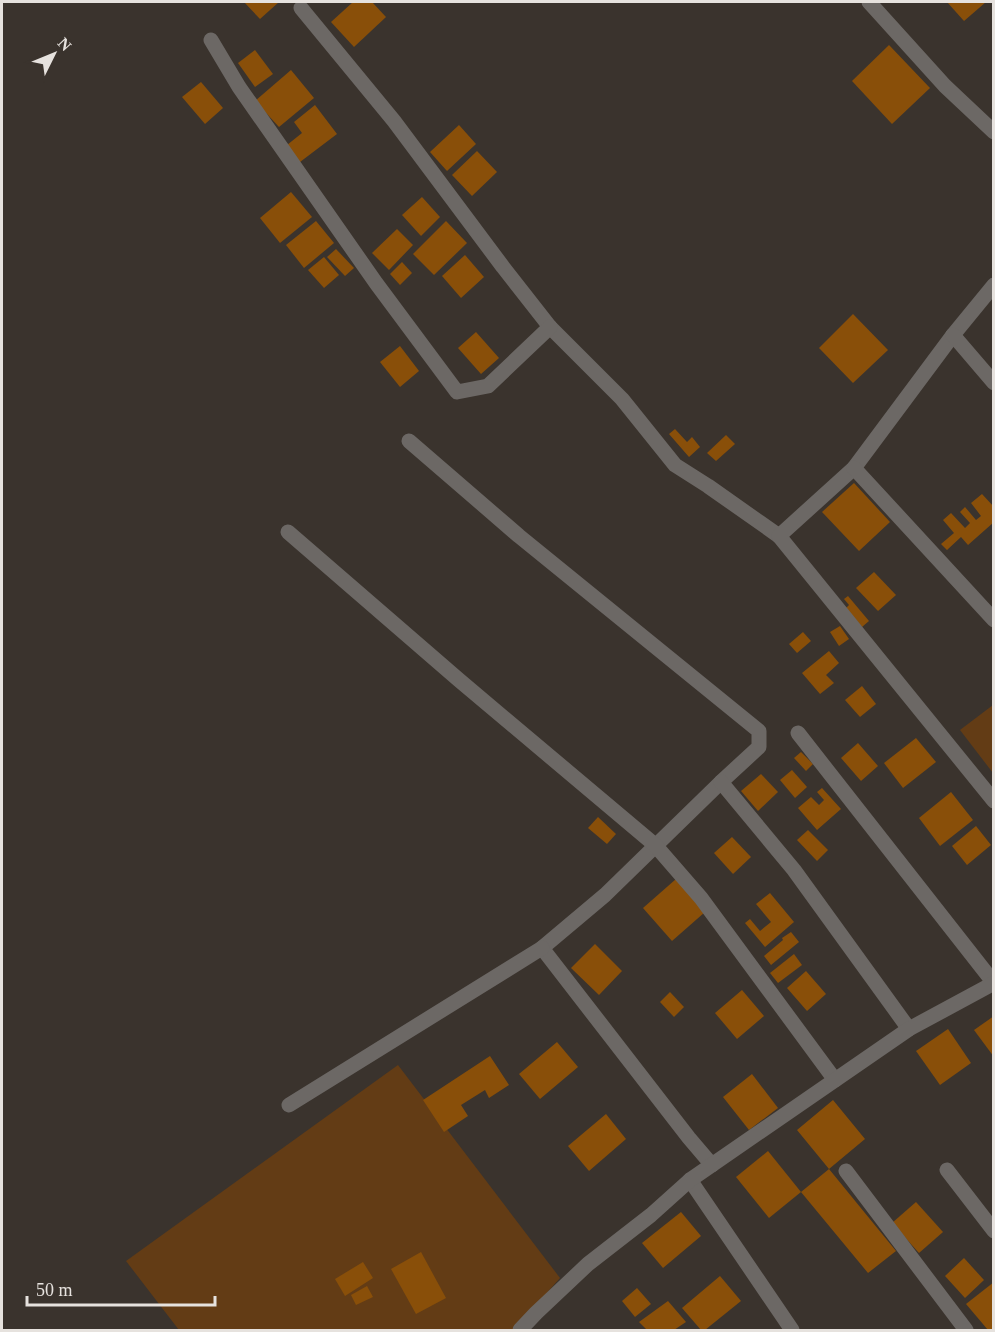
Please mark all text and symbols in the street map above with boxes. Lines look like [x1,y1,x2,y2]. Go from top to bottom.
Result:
north arrow [24,24,84,84]
text: N [54,34,75,54]
scale bar [27,1269,214,1307]
text: 50 m [36,1280,73,1300]

